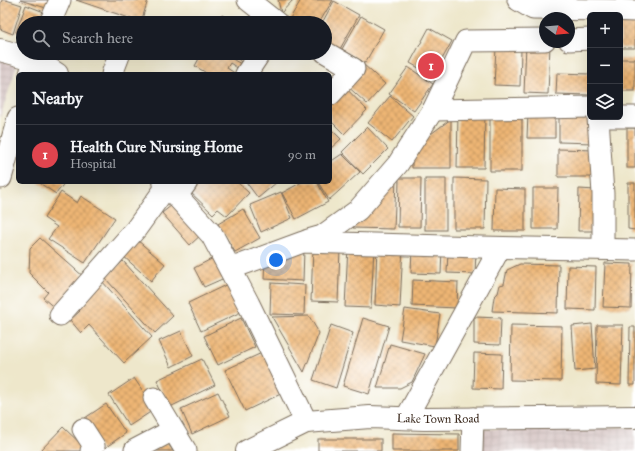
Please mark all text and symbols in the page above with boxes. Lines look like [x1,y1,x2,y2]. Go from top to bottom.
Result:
north arrow [539,12,575,48]
map controls [587,12,623,120]
button: + [587,12,623,48]
search box [16,16,332,60]
icon: search [30,27,52,49]
text: Search here [62,29,133,47]
button: − [587,48,623,84]
pin: 1 [418,51,444,81]
button: layers [587,84,623,120]
text: Nearby [32,88,83,109]
text: Health Cure Nursing Home [70,138,243,156]
text: 1 [42,147,48,163]
text: 90 m [288,147,316,163]
text: Hospital [70,156,116,172]
your location [266,250,286,270]
street label: Lake Town Road [396,411,480,426]

